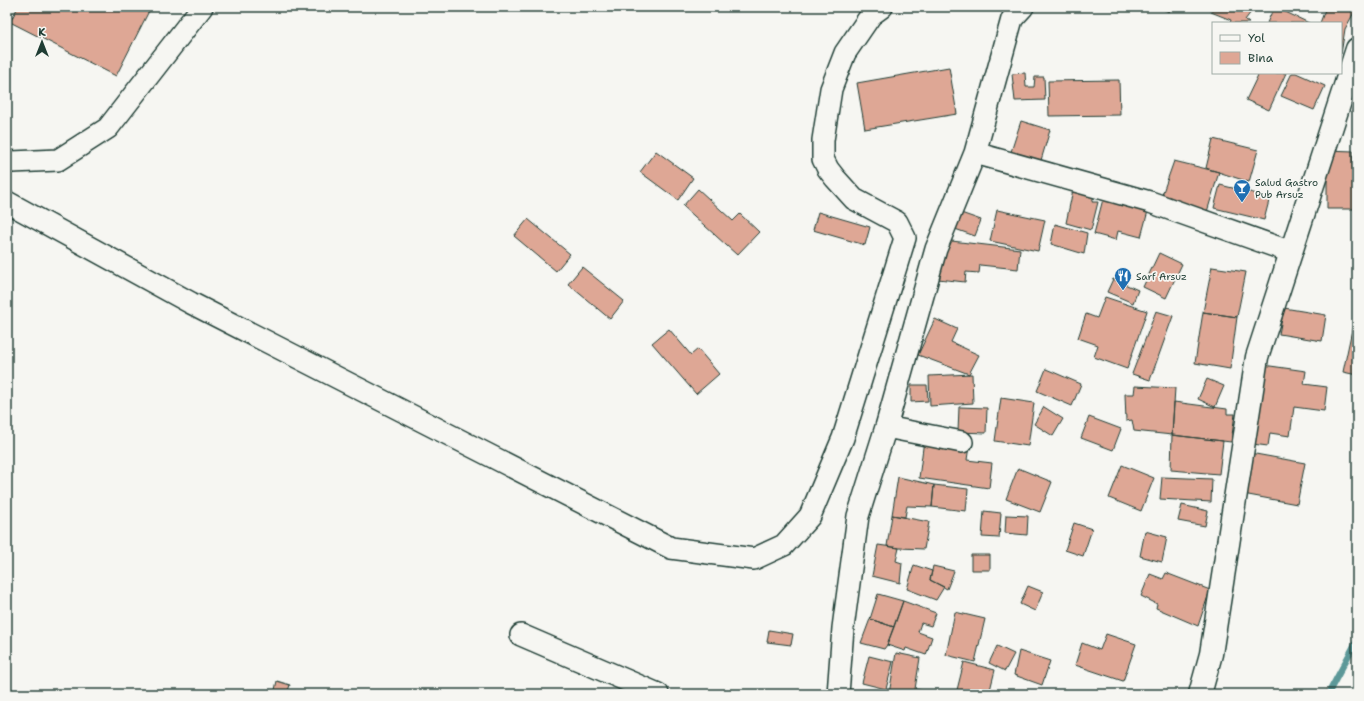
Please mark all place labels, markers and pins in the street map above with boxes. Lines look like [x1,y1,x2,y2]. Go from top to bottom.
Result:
place label: Salud Gastro Pub Arsuz [1255,176,1318,201]
bar icon: Salud Gastro Pub Arsuz [1232,178,1252,203]
restaurant icon: Sarf Arsuz [1113,266,1133,291]
place label: Sarf Arsuz [1136,270,1187,283]

